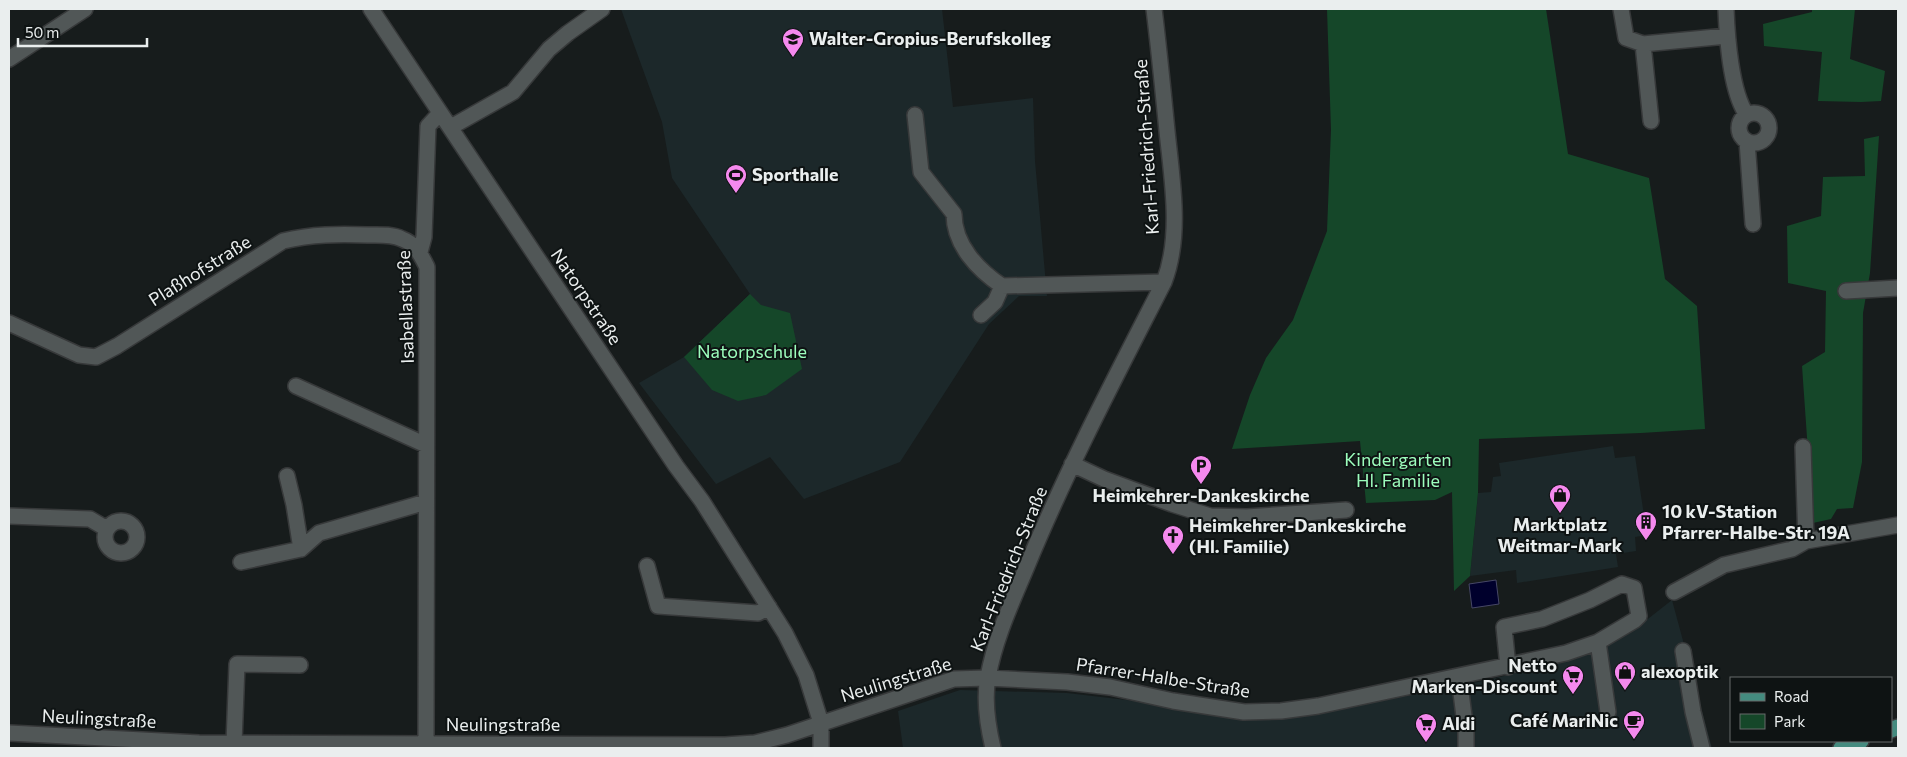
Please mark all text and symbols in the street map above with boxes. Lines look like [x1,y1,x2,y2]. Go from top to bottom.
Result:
scale bar [18,15,146,47]
text: 50 m [25,23,59,41]
school or university icon: Walter-Gropius-Berufskolleg [781,27,805,58]
place label: Walter-Gropius-Berufskolleg [809,27,1051,49]
street label: Karl-Friedrich-Straße [1129,59,1163,236]
sports icon: Sporthalle [724,163,748,194]
place label: Sporthalle [752,163,838,185]
street label: Plaßhofstraße [144,230,255,310]
street label: Natorpstraße [547,244,627,349]
street label: Isabellastraße [392,250,418,364]
park label: Natorpschule [697,340,807,362]
park label: Kindergarten Hl. Familie [1344,448,1452,491]
parking icon: Heimkehrer-Dankeskirche [1189,454,1213,485]
street label: Karl-Friedrich-Straße [965,483,1051,654]
shop icon: Marktplatz Weitmar-Mark [1548,483,1572,514]
place label: Heimkehrer-Dankeskirche [1092,484,1310,506]
place label: 10 kV-Station Pfarrer-Halbe-Str. 19A [1662,500,1850,543]
building icon: 10 kV-Station Pfarrer-Halbe-Str. 19A [1634,510,1658,541]
place label: Marktplatz Weitmar-Mark [1498,513,1623,556]
place label: Heimkehrer-Dankeskirche (Hl. Familie) [1189,514,1406,557]
church icon: Heimkehrer-Dankeskirche (Hl. Familie) [1161,524,1185,555]
street label: Neulingstraße [838,652,954,706]
street label: Pfarrer-Halbe-Straße [1075,652,1252,702]
place label: Netto Marken-Discount [1411,654,1557,697]
shop icon: alexoptik [1613,660,1637,691]
place label: alexoptik [1641,660,1720,682]
supermarket icon: Netto Marken-Discount [1561,664,1585,695]
legend [1730,677,1892,742]
text: Road [1774,687,1809,705]
street label: Neulingstraße [41,704,157,732]
place label: Café MariNic [1510,709,1618,731]
cafe icon: Café MariNic [1622,709,1646,740]
supermarket icon: Aldi [1414,712,1438,743]
place label: Aldi [1442,712,1475,734]
text: Park [1774,712,1805,730]
street label: Neulingstraße [446,713,560,735]

